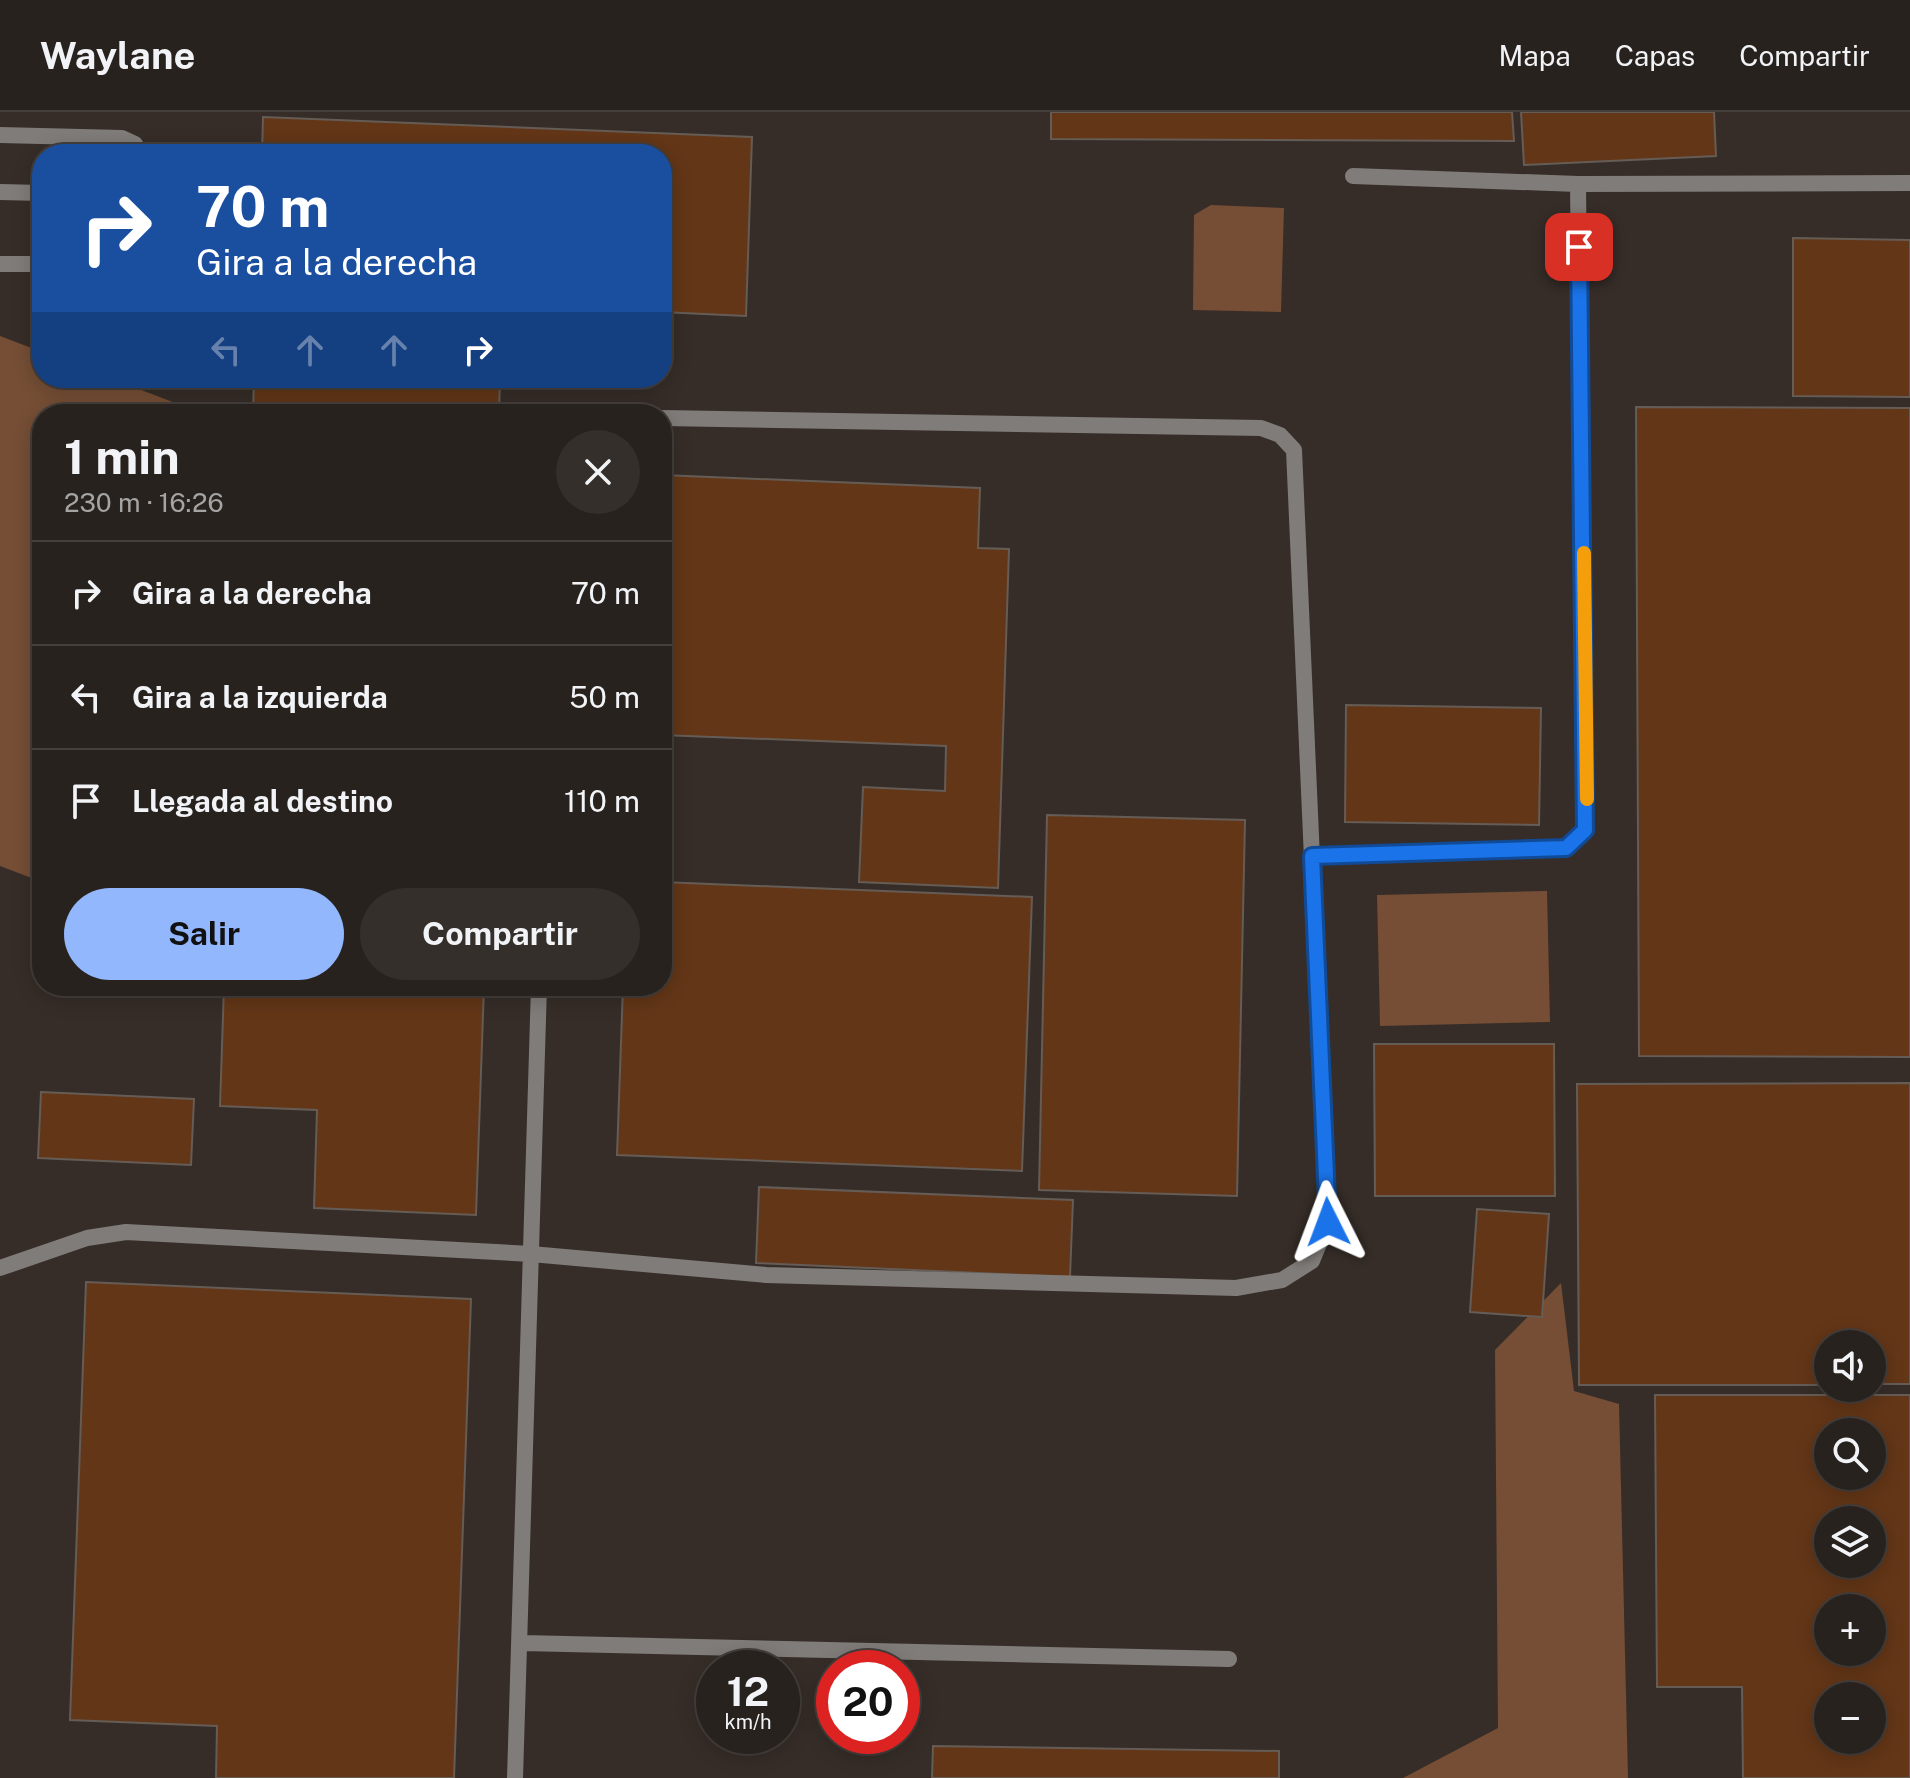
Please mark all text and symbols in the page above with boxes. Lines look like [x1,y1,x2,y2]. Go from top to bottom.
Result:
text: Waylane [40,33,195,78]
text: Mapa [1498,39,1571,72]
text: Capas [1615,39,1695,72]
text: Compartir [1739,39,1870,72]
text: 70 m [196,174,329,240]
icon: right [64,176,168,280]
pin [1545,213,1613,281]
icon: arrive [1557,225,1601,269]
text: Gira a la derecha [196,241,477,283]
icon: left [204,328,248,372]
icon: ahead [288,328,332,372]
icon: ahead [372,328,416,372]
icon: right [456,328,500,372]
text: 1 min [64,428,180,485]
button: close [556,430,640,514]
text: 230 m · 16:26 [64,487,224,518]
icon: right [64,571,108,615]
text: Gira a la derecha [132,575,372,611]
text: 70 m [571,575,640,611]
icon: left [64,675,108,719]
text: Gira a la izquierda [132,679,388,715]
text: 50 m [569,679,640,715]
icon: arrive [64,779,108,823]
text: Llegada al destino [132,783,393,819]
text: 110 m [564,783,640,819]
button: Salir [64,888,344,980]
button: Compartir [360,888,640,980]
position arrow [1286,1180,1370,1264]
map controls [1814,1330,1886,1754]
button: sound [1814,1330,1886,1402]
button: search [1814,1418,1886,1490]
button: layers [1814,1506,1886,1578]
button: + [1814,1594,1886,1666]
speed limit sign: 20 [816,1650,920,1754]
text: 12 [727,1668,769,1715]
button: − [1814,1682,1886,1754]
text: km/h [724,1710,772,1734]

